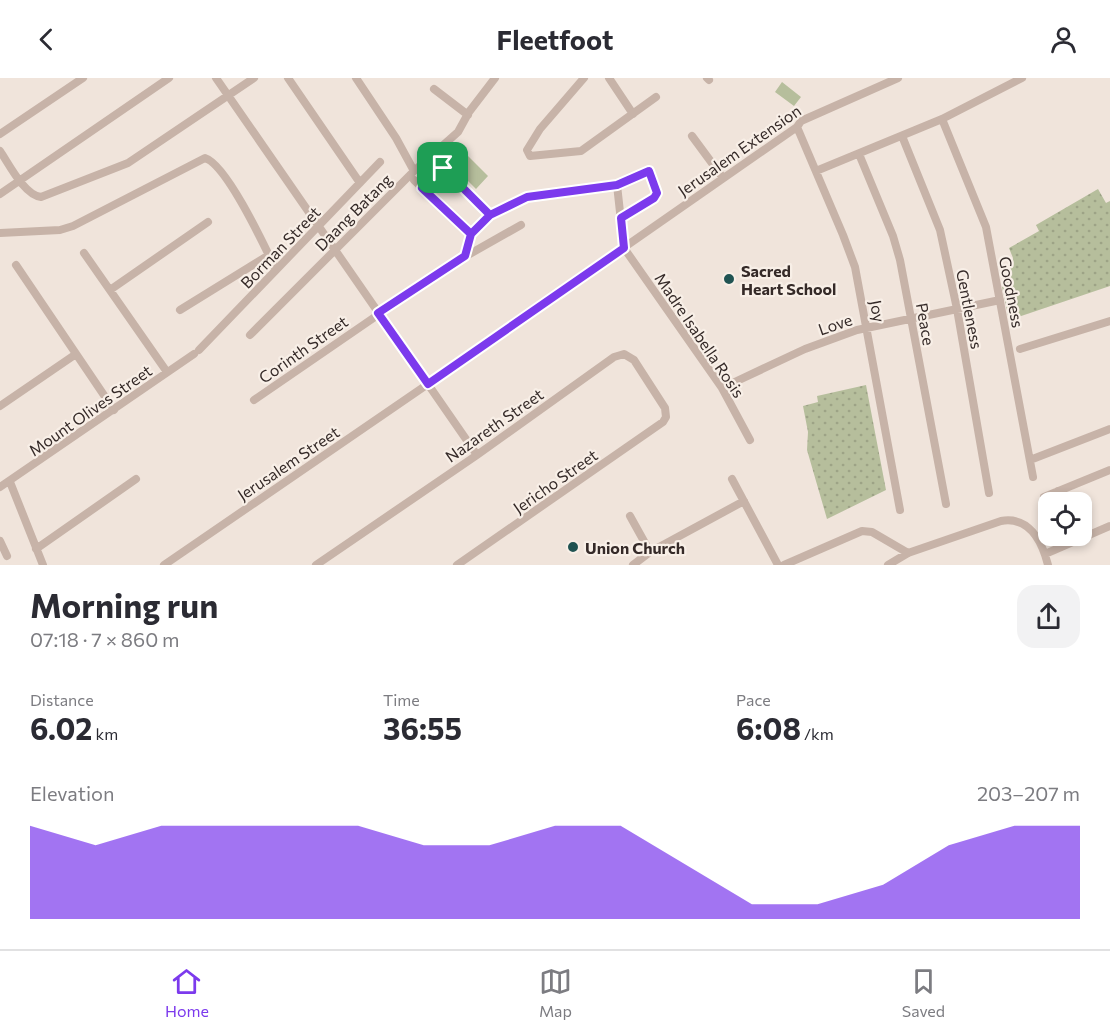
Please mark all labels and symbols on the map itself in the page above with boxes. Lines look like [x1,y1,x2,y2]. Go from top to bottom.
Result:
street label: Jerusalem Extension [674,100,804,200]
pin [417,142,468,193]
street label: Daang Batang [311,169,396,254]
street label: Borman Street [236,202,324,292]
street label: Goodness [996,255,1028,329]
place label: Sacred Heart School [741,261,836,298]
street label: Gentleness [953,268,987,350]
street label: Madre Isabella Rosis [651,269,749,401]
marker: Sacred Heart School [722,272,736,286]
street label: Joy [867,298,889,324]
street label: Peace [913,301,939,347]
street label: Love [815,309,855,339]
street label: Corinth Street [255,311,351,387]
street label: Mount Olives Street [25,360,155,460]
street label: Nazareth Street [441,384,547,466]
street label: Jerusalem Street [233,422,343,504]
street label: Jericho Street [509,445,601,517]
place label: Union Church [585,538,685,557]
marker: Union Church [566,540,580,554]

